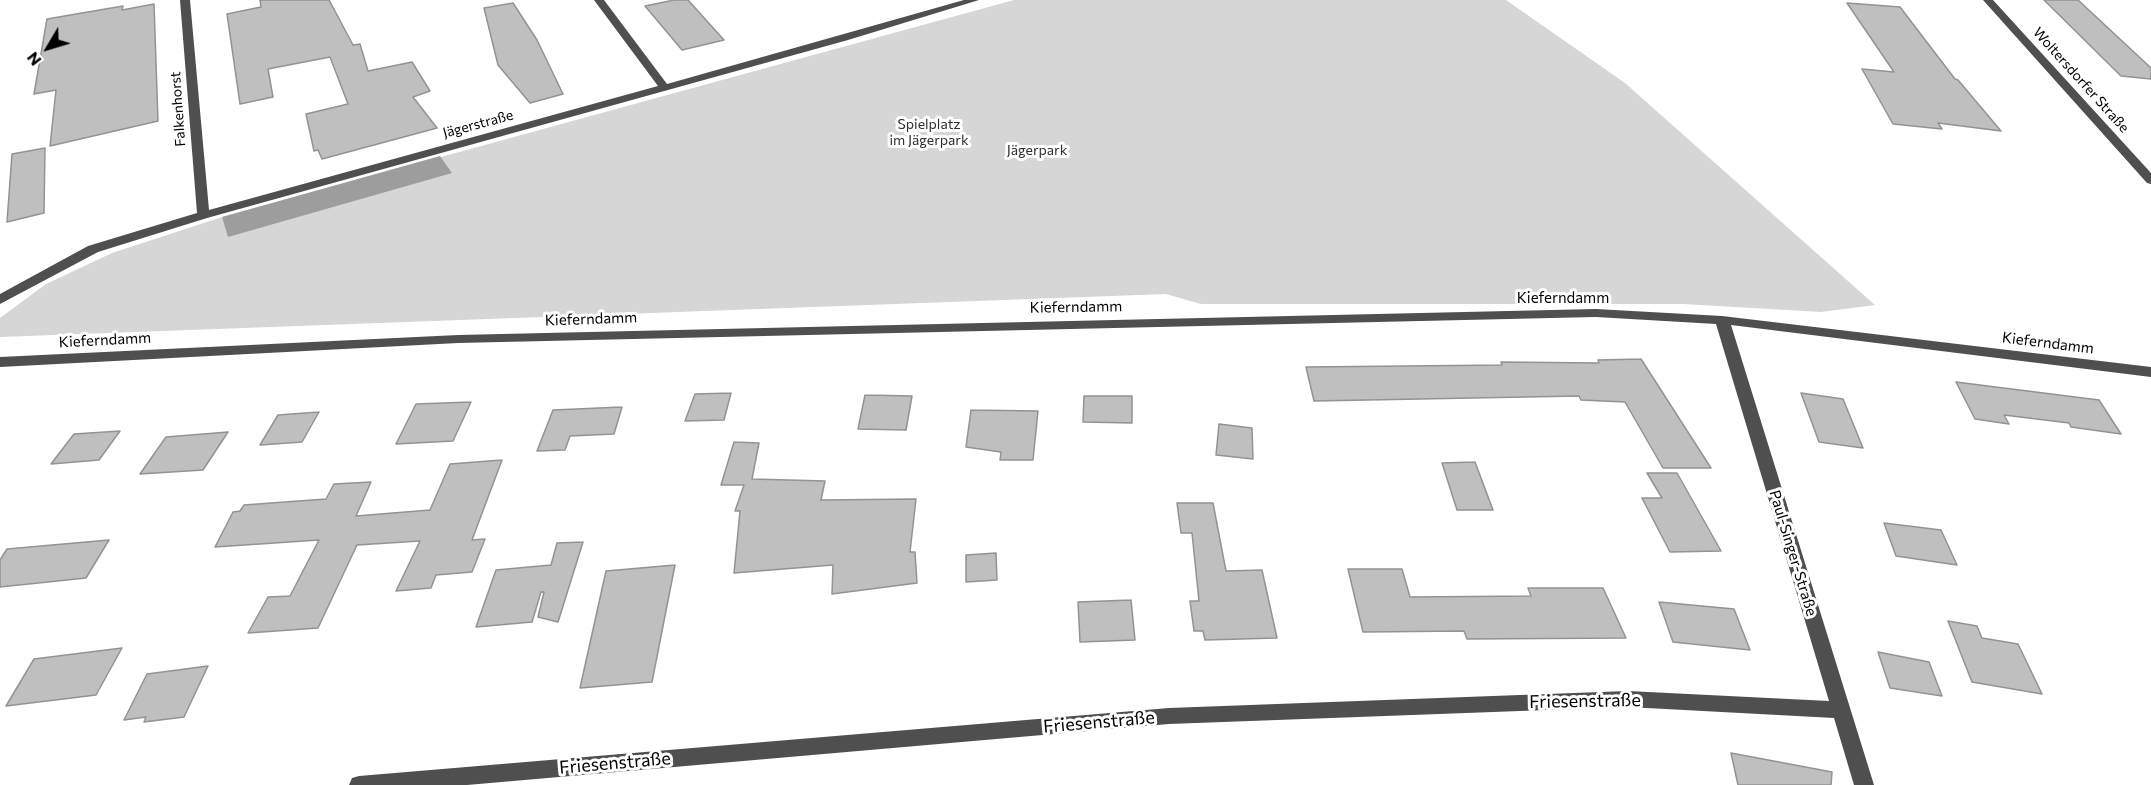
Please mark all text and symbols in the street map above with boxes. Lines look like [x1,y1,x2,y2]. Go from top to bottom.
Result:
north arrow [18,18,78,78]
street label: Woltersdorfer Straße [2029,24,2133,136]
text: N [22,49,45,70]
street label: Falkenhorst [167,71,189,147]
street label: Jägerstraße [441,107,515,141]
park label: Spielplatz im Jägerpark [889,116,969,148]
park label: Jägerpark [1007,142,1067,158]
street label: Kieferndamm [1517,289,1609,307]
street label: Kieferndamm [1030,297,1122,317]
street label: Kieferndamm [544,308,638,330]
street label: Kieferndamm [2001,328,2095,358]
street label: Kieferndamm [58,329,152,351]
street label: Paul-Singer-Straße [1765,488,1821,618]
street label: Friesenstraße [1529,689,1641,713]
street label: Friesenstraße [1042,706,1156,738]
street label: Friesenstraße [558,747,672,779]

